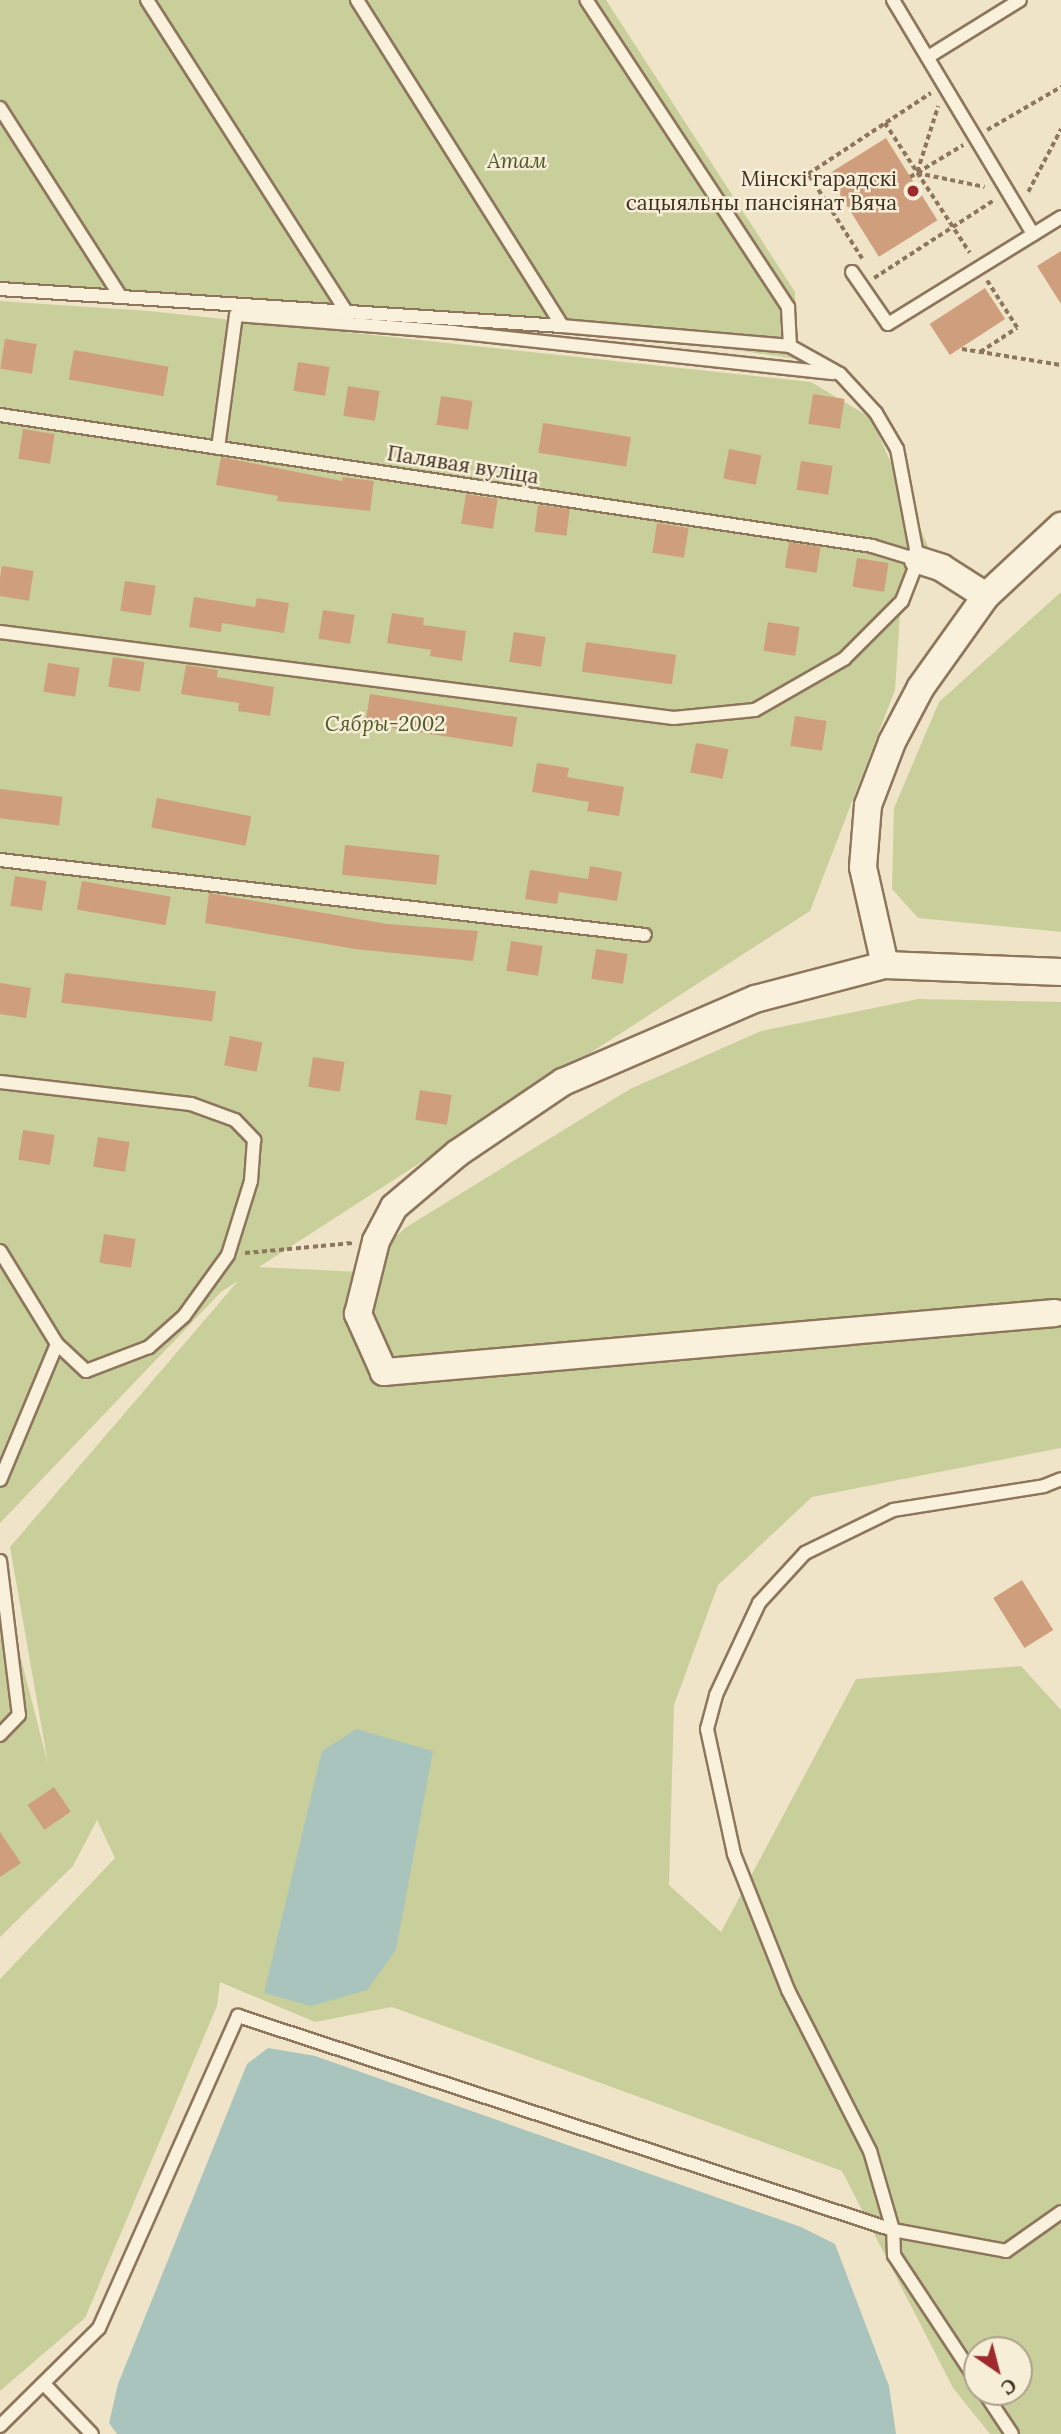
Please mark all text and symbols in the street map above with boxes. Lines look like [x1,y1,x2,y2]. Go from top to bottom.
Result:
park label: Атам [487,148,547,174]
place label: Мінскі гарадскі сацыяльны пансіянат Вяча [626,166,897,216]
marker: Мінскі гарадскі сацыяльны пансіянат Вяча [903,181,923,201]
street label: Палявая вуліца [385,441,541,489]
park label: Сябры-2002 [325,711,445,737]
north arrow [963,2336,1033,2406]
text: С [997,2373,1021,2400]

